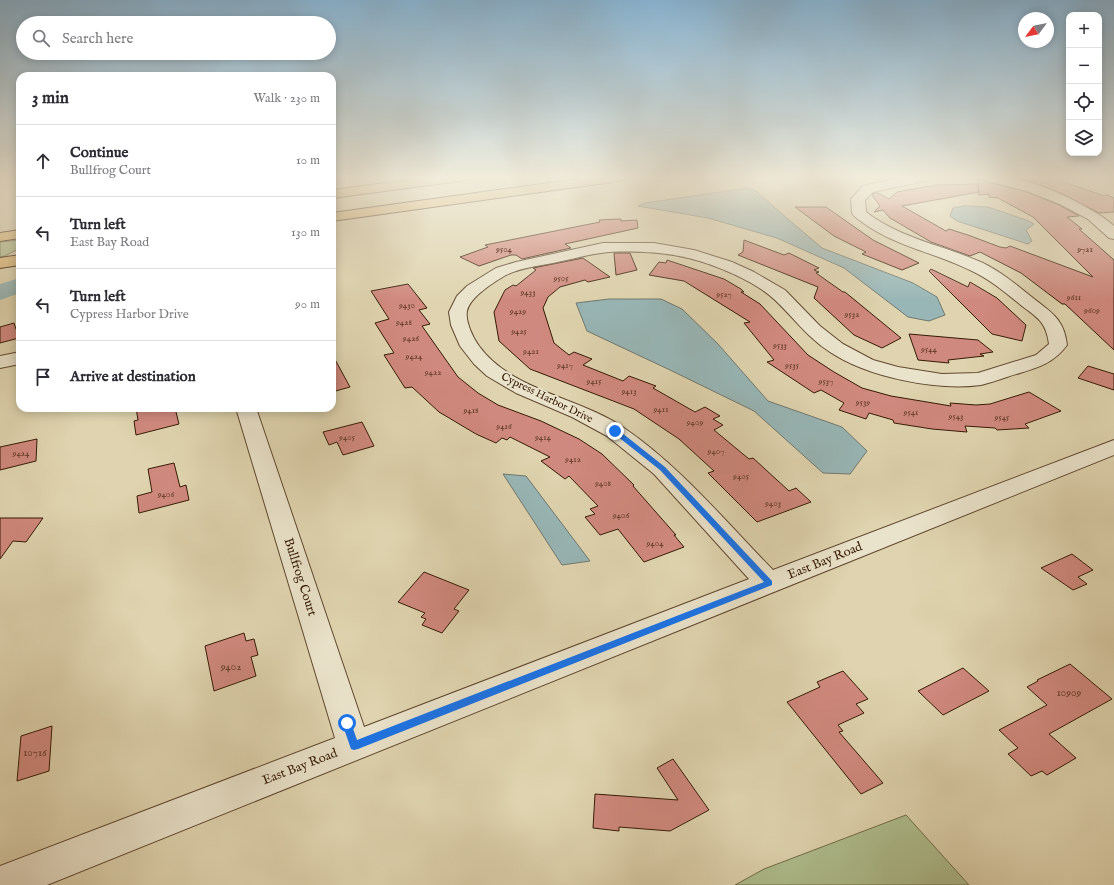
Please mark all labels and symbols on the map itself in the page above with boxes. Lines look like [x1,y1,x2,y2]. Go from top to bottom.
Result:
north arrow [1018,12,1054,48]
house number: 9504 [495,244,513,255]
house number: 9721 [1076,244,1093,255]
house number: 9505 [553,273,569,284]
house number: 9433 [519,287,536,298]
house number: 9527 [715,289,732,300]
house number: 9611 [1066,292,1081,303]
house number: 9430 [398,300,415,311]
house number: 9609 [1083,305,1100,316]
house number: 9429 [509,306,526,317]
house number: 9532 [844,309,859,320]
house number: 9428 [395,317,412,328]
house number: 9425 [510,326,528,337]
house number: 9426 [402,333,419,344]
house number: 9533 [772,340,787,351]
house number: 9544 [920,344,938,355]
house number: 9421 [522,346,539,357]
house number: 9424 [405,351,423,362]
house number: 9417 [556,360,573,371]
house number: 9535 [784,360,800,371]
house number: 9422 [424,367,441,378]
street label: Cypress Harbor Drive [499,370,595,426]
house number: 9415 [586,376,602,387]
house number: 9537 [818,376,833,387]
house number: 9413 [621,386,637,397]
house number: 9539 [855,397,870,408]
house number: 9411 [653,404,669,415]
house number: 9418 [462,405,479,416]
house number: 9541 [903,407,918,418]
house number: 9543 [948,411,963,422]
house number: 9545 [994,412,1010,423]
house number: 9409 [686,417,703,428]
house number: 9416 [495,421,512,432]
route end [606,422,624,440]
house number: 9405 [338,432,356,443]
house number: 9414 [534,432,552,443]
house number: 9407 [707,446,724,457]
house number: 9424 [12,448,30,459]
house number: 9412 [564,454,581,465]
house number: 9405 [732,471,750,482]
house number: 9408 [594,478,612,489]
house number: 9406 [157,489,174,500]
house number: 9403 [764,498,781,509]
house number: 9406 [612,510,629,521]
street label: Bullfrog Court [279,536,321,619]
house number: 9404 [645,538,664,549]
street label: East Bay Road [785,538,865,584]
house number: 9402 [220,660,241,674]
house number: 10909 [1057,686,1081,700]
route start [338,714,356,732]
street label: East Bay Road [260,745,340,789]
house number: 10716 [23,746,47,760]

